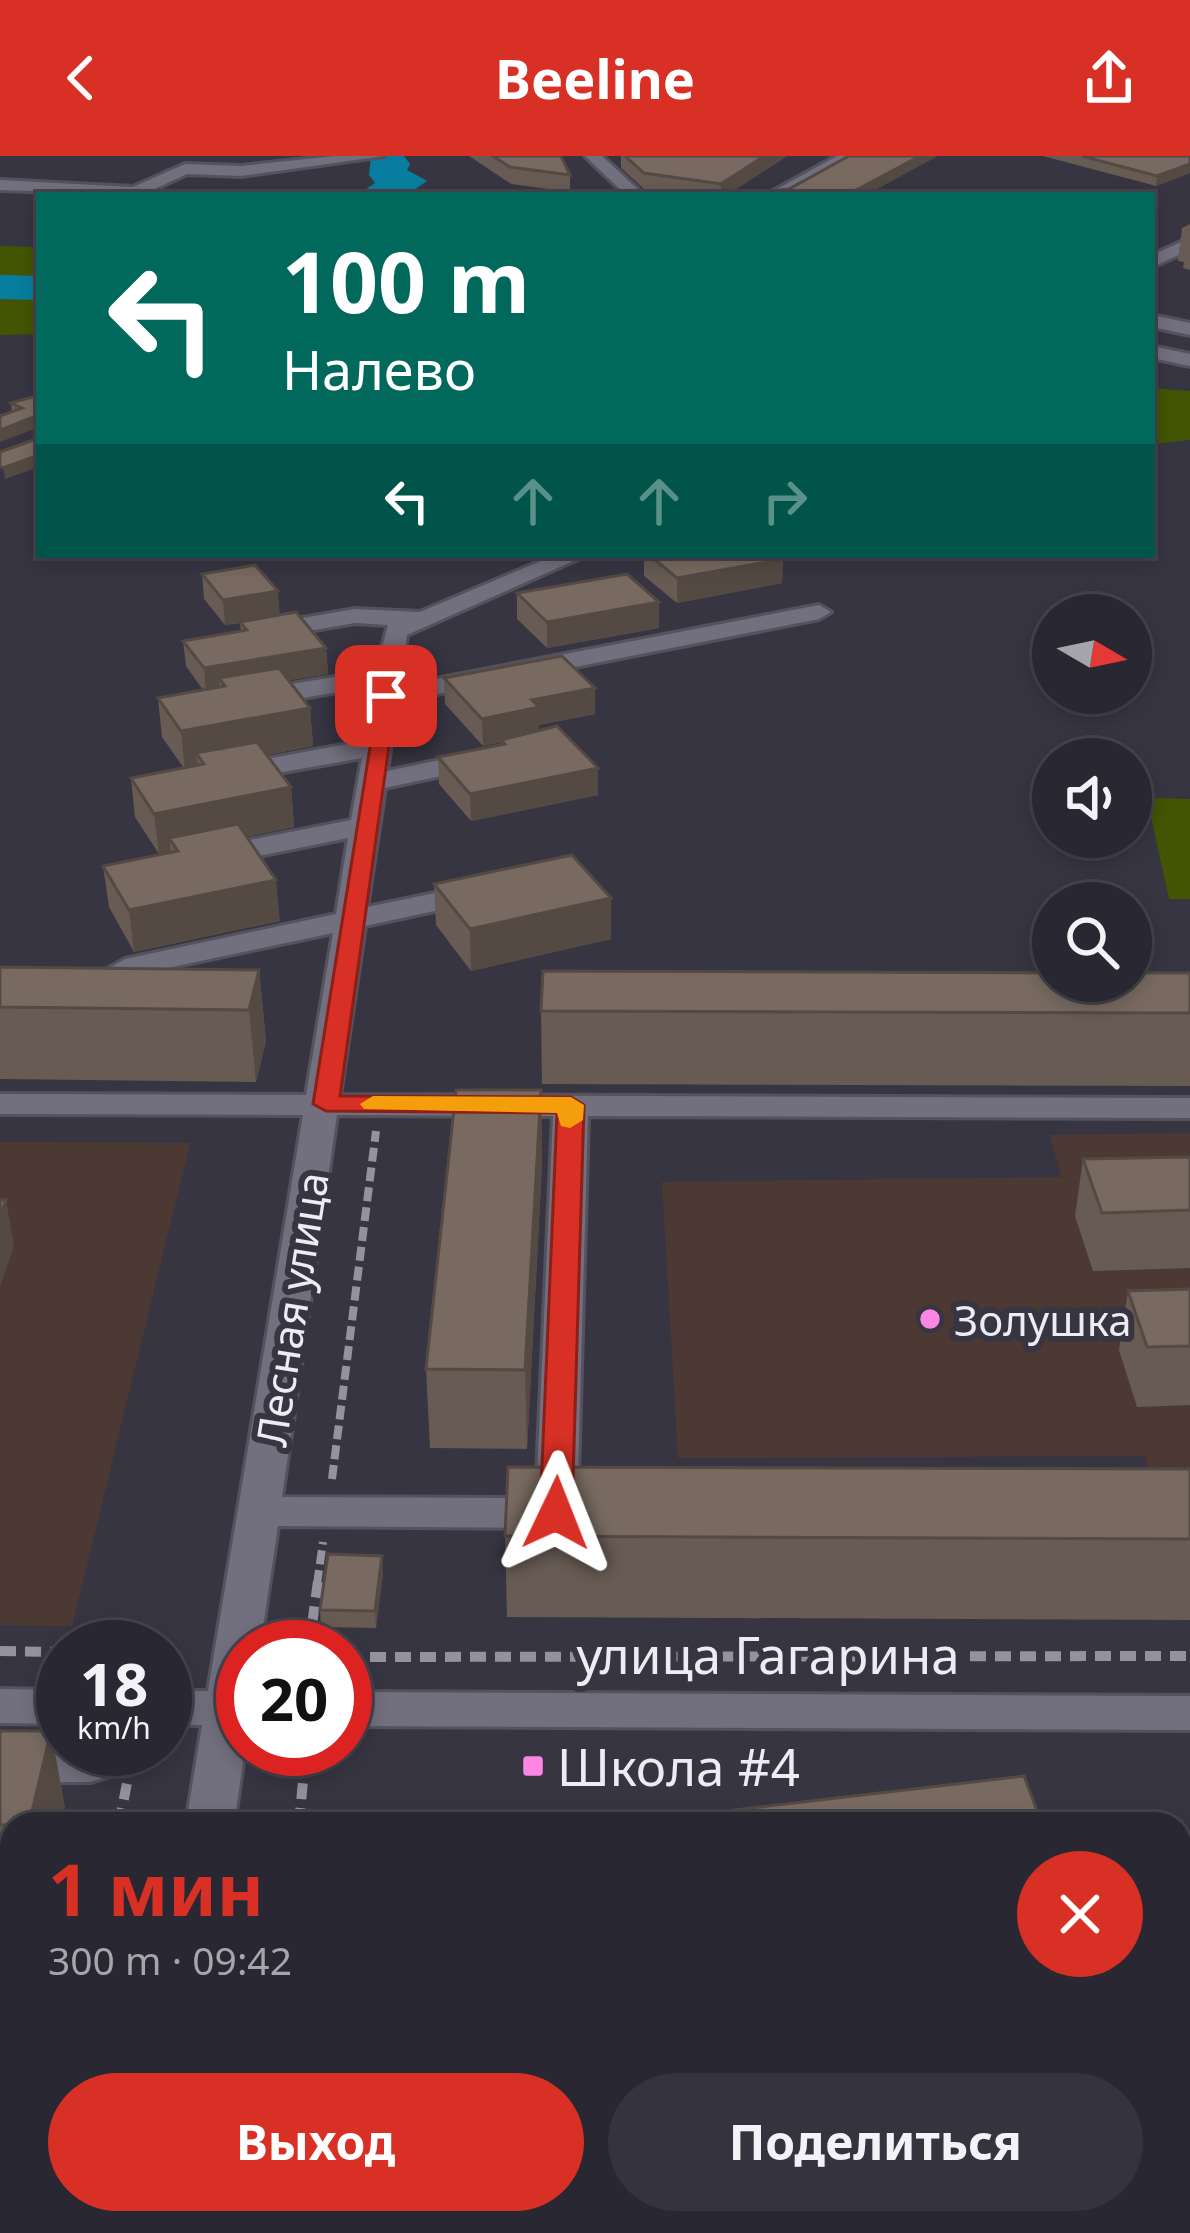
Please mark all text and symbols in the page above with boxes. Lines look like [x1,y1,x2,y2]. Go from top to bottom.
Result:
text: Beeline [495,41,695,115]
icon: back [48,45,114,111]
icon: share [1076,45,1142,111]
text: 100 m [282,223,530,338]
icon: left [84,240,240,396]
text: Налево [282,332,476,406]
icon: left [374,468,440,534]
icon: ahead [500,468,566,534]
icon: ahead [626,468,692,534]
icon: right [752,468,818,534]
north arrow [1032,594,1152,714]
map controls [1032,594,1152,1002]
pin [335,645,437,747]
icon: arrive [353,663,419,729]
button: sound [1032,738,1152,858]
button: search [1032,882,1152,1002]
street label: Лесная улица [241,1168,341,1450]
place label: Золушка [954,1291,1132,1348]
marker: Золушка [917,1306,943,1332]
position arrow [493,1450,619,1576]
street label: улица Гагарина [576,1619,960,1689]
speed limit sign: 20 [216,1620,372,1776]
text: 18 [80,1642,148,1724]
text: km/h [77,1707,151,1748]
place label: Школа #4 [557,1731,800,1801]
marker: Школа #4 [520,1753,546,1779]
text: 1 мин [48,1839,264,1937]
button: close [1017,1851,1143,1977]
text: 300 m · 09:42 [48,1933,292,1986]
button: Выход [48,2073,584,2211]
button: Поделиться [608,2073,1143,2211]

